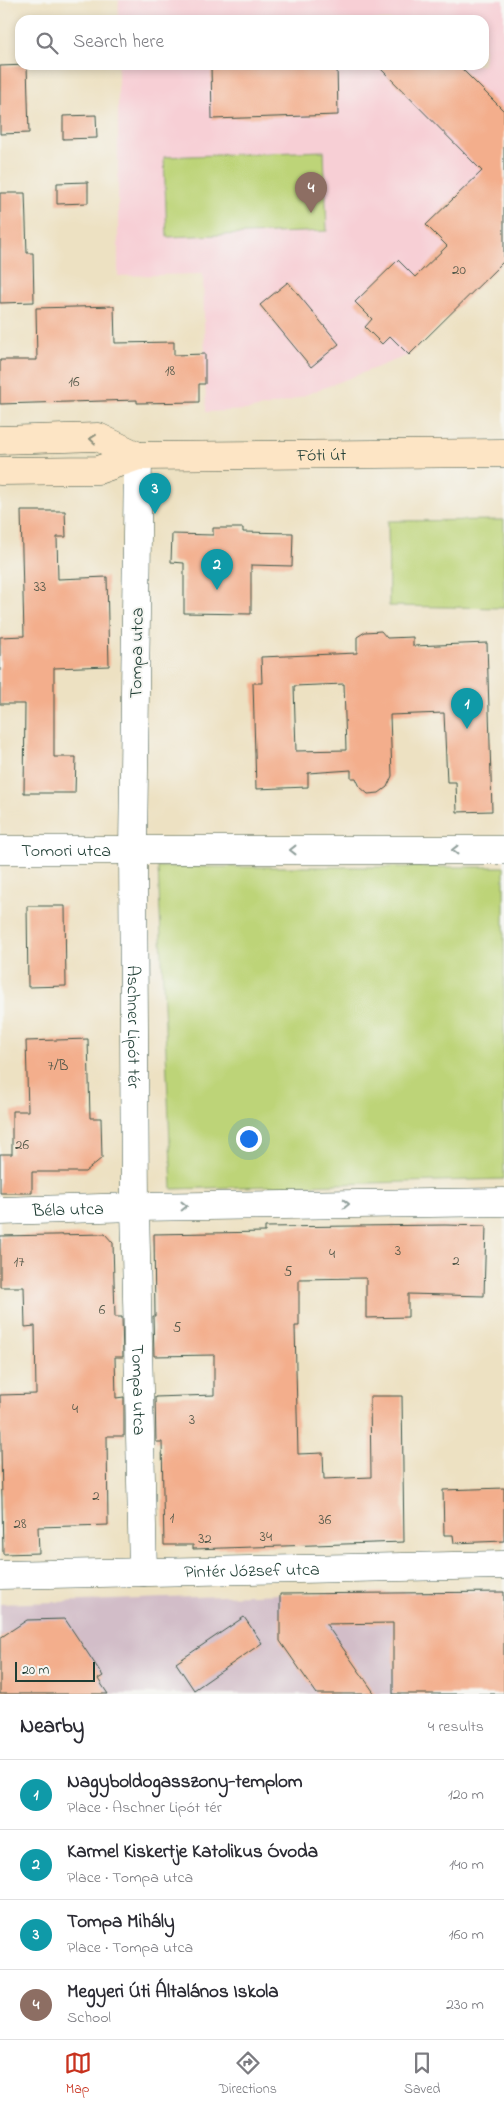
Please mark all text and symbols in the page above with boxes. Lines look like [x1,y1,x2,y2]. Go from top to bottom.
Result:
search box [15,15,489,70]
icon: search [33,29,61,57]
text: Search here [73,29,164,56]
pin: 4 [295,172,327,213]
house number: 20 [452,259,466,281]
house number: 18 [165,360,176,382]
house number: 16 [68,371,80,393]
one-way arrow [89,433,97,444]
street label: Fóti út [296,443,347,470]
pin: 3 [139,473,171,514]
pin: 2 [201,549,233,590]
house number: 33 [34,576,46,598]
street label: Tompa utca [124,607,152,699]
pin: 1 [451,688,483,729]
street label: Tomori utca [21,839,111,865]
one-way arrow [289,845,296,855]
one-way arrow [451,845,459,855]
street label: Aschner Lipót tér [119,965,145,1089]
house number: 7/B [48,1055,68,1077]
your location [236,1126,262,1152]
house number: 26 [15,1134,29,1156]
street label: Béla utca [31,1197,104,1225]
one-way arrow [342,1199,350,1209]
one-way arrow [180,1201,188,1211]
house number: 3 [395,1240,401,1262]
house number: 4 [329,1243,335,1265]
house number: 2 [452,1250,460,1272]
house number: 17 [14,1251,24,1273]
house number: 5 [284,1261,293,1283]
house number: 6 [99,1299,106,1321]
house number: 5 [173,1317,182,1339]
street label: Tompa utca [123,1344,151,1436]
house number: 4 [72,1398,78,1420]
house number: 3 [189,1409,195,1431]
house number: 2 [92,1485,100,1507]
house number: 1 [170,1507,175,1529]
house number: 36 [319,1509,332,1531]
house number: 28 [13,1513,27,1535]
house number: 34 [260,1526,272,1548]
house number: 32 [198,1528,212,1550]
street label: Pintér József utca [184,1558,320,1586]
scale bar [15,1659,95,1682]
text: 20 m [22,1660,49,1681]
text: Nearby [20,1712,84,1742]
text: 4 results [428,1715,484,1739]
text: Nagyboldogasszony-templom [67,1769,303,1796]
text: 1 [33,1783,39,1807]
text: 120 m [448,1783,484,1807]
text: Place · Aschner Lipót tér [67,1796,222,1820]
text: Karmel Kiskertje Katolikus Óvoda [67,1839,318,1866]
text: 2 [32,1853,40,1877]
text: 140 m [449,1853,484,1877]
text: Place · Tompa utca [67,1866,193,1890]
text: Tompa Mihály [67,1909,174,1936]
text: 3 [33,1923,39,1947]
text: 160 m [449,1923,484,1947]
text: Place · Tompa utca [67,1936,193,1960]
text: Megyeri Úti Általános Iskola [67,1979,279,2006]
text: 4 [33,1993,39,2017]
text: 230 m [446,1993,484,2017]
text: School [67,2006,111,2030]
tab: Map [64,2049,92,2100]
tab: Directions [219,2049,277,2100]
tab: Saved [404,2049,440,2100]

